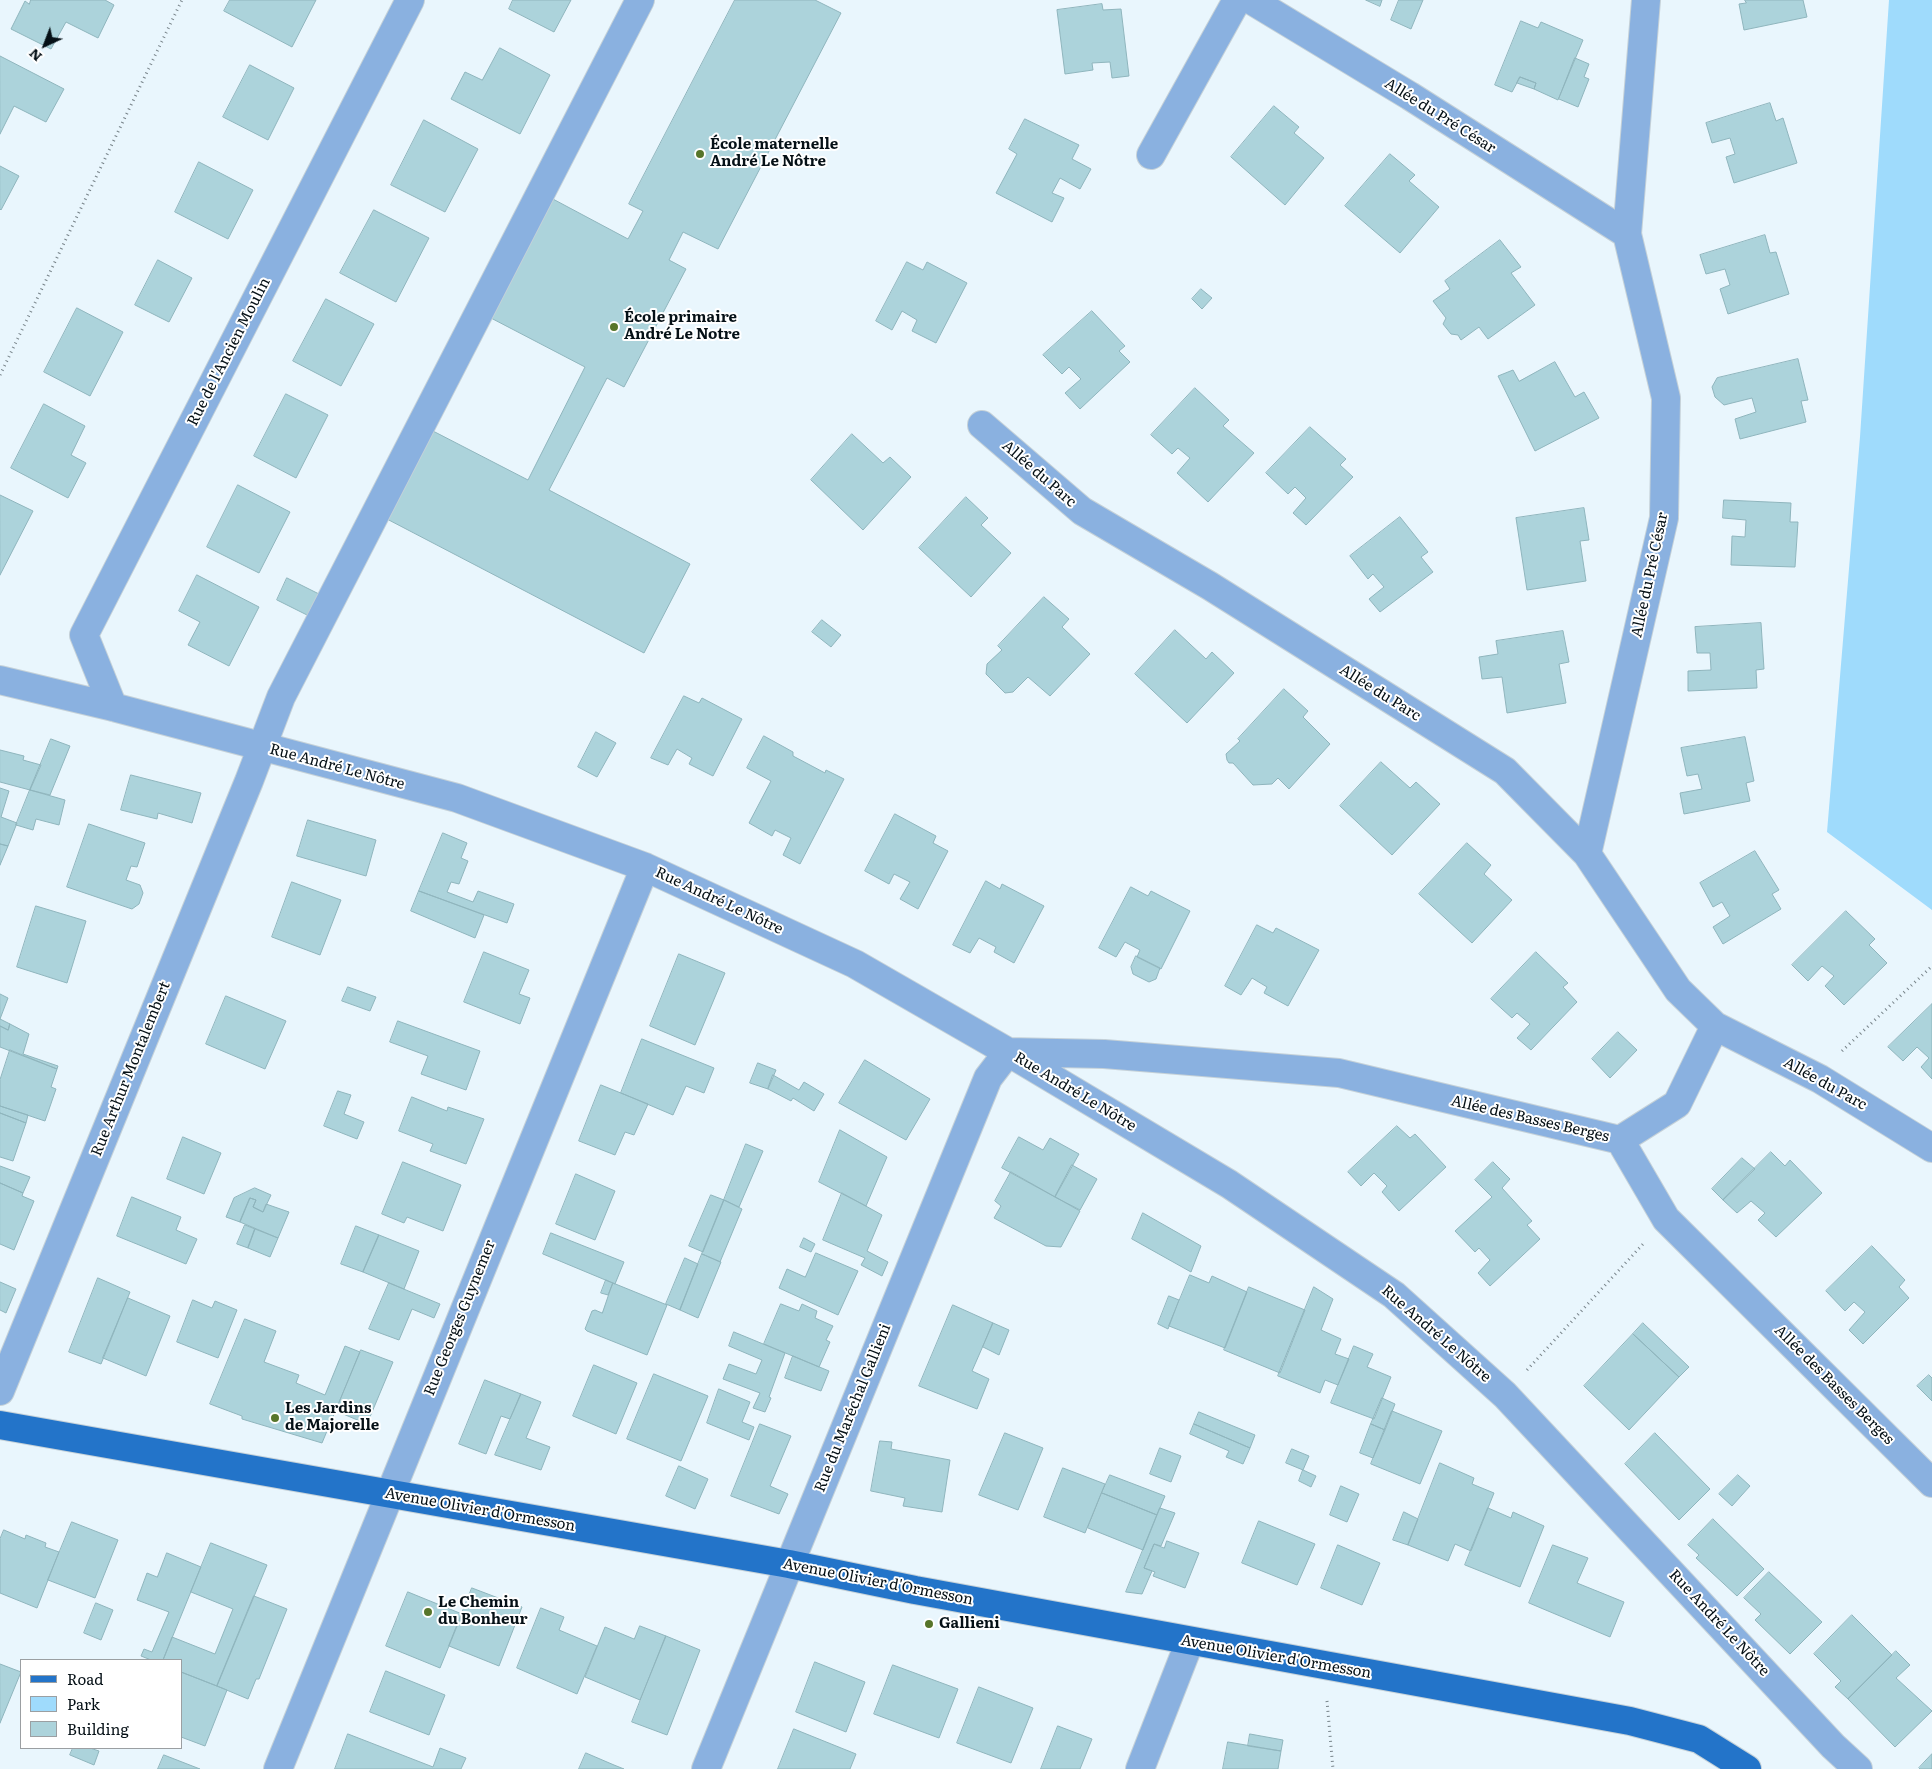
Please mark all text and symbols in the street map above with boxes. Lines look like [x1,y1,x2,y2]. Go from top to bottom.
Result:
north arrow [20,20,70,70]
text: N [24,45,46,67]
street label: Allée du Pré César [1381,75,1499,157]
place label: École maternelle André Le Nôtre [710,136,838,171]
marker: École maternelle André Le Nôtre [694,148,706,160]
street label: Rue de l'Ancien Moulin [184,275,274,429]
place label: École primaire André Le Notre [624,309,740,344]
marker: École primaire André Le Notre [608,321,620,333]
street label: Allée du Parc [998,437,1080,511]
street label: Allée du Pré César [1628,511,1672,639]
street label: Allée du Parc [1336,661,1424,725]
street label: Rue André Le Nôtre [268,740,406,794]
street label: Rue André Le Nôtre [652,863,786,939]
street label: Rue Arthur Montalembert [88,979,174,1159]
street label: Rue André Le Nôtre [1011,1048,1139,1136]
street label: Allée du Parc [1780,1054,1870,1114]
street label: Allée des Basses Berges [1449,1092,1611,1146]
street label: Rue Georges Guynemer [421,1238,499,1398]
street label: Rue André Le Nôtre [1378,1282,1494,1386]
street label: Rue du Maréchal Gallieni [811,1321,895,1495]
street label: Allée des Basses Berges [1770,1321,1898,1449]
place label: Les Jardins de Majorelle [285,1400,379,1435]
marker: Les Jardins de Majorelle [269,1412,281,1424]
street label: Avenue Olivier d'Ormesson [383,1484,577,1536]
street label: Avenue Olivier d'Ormesson [781,1555,975,1609]
street label: Rue André Le Nôtre [1665,1566,1773,1680]
place label: Le Chemin du Bonheur [438,1594,528,1629]
marker: Le Chemin du Bonheur [422,1606,434,1618]
place label: Gallieni [939,1615,1000,1633]
marker: Gallieni [923,1618,935,1630]
street label: Avenue Olivier d'Ormesson [1179,1631,1373,1683]
legend [20,1659,182,1749]
text: Road [67,1667,103,1690]
text: Park [67,1692,100,1715]
text: Building [67,1717,129,1740]

